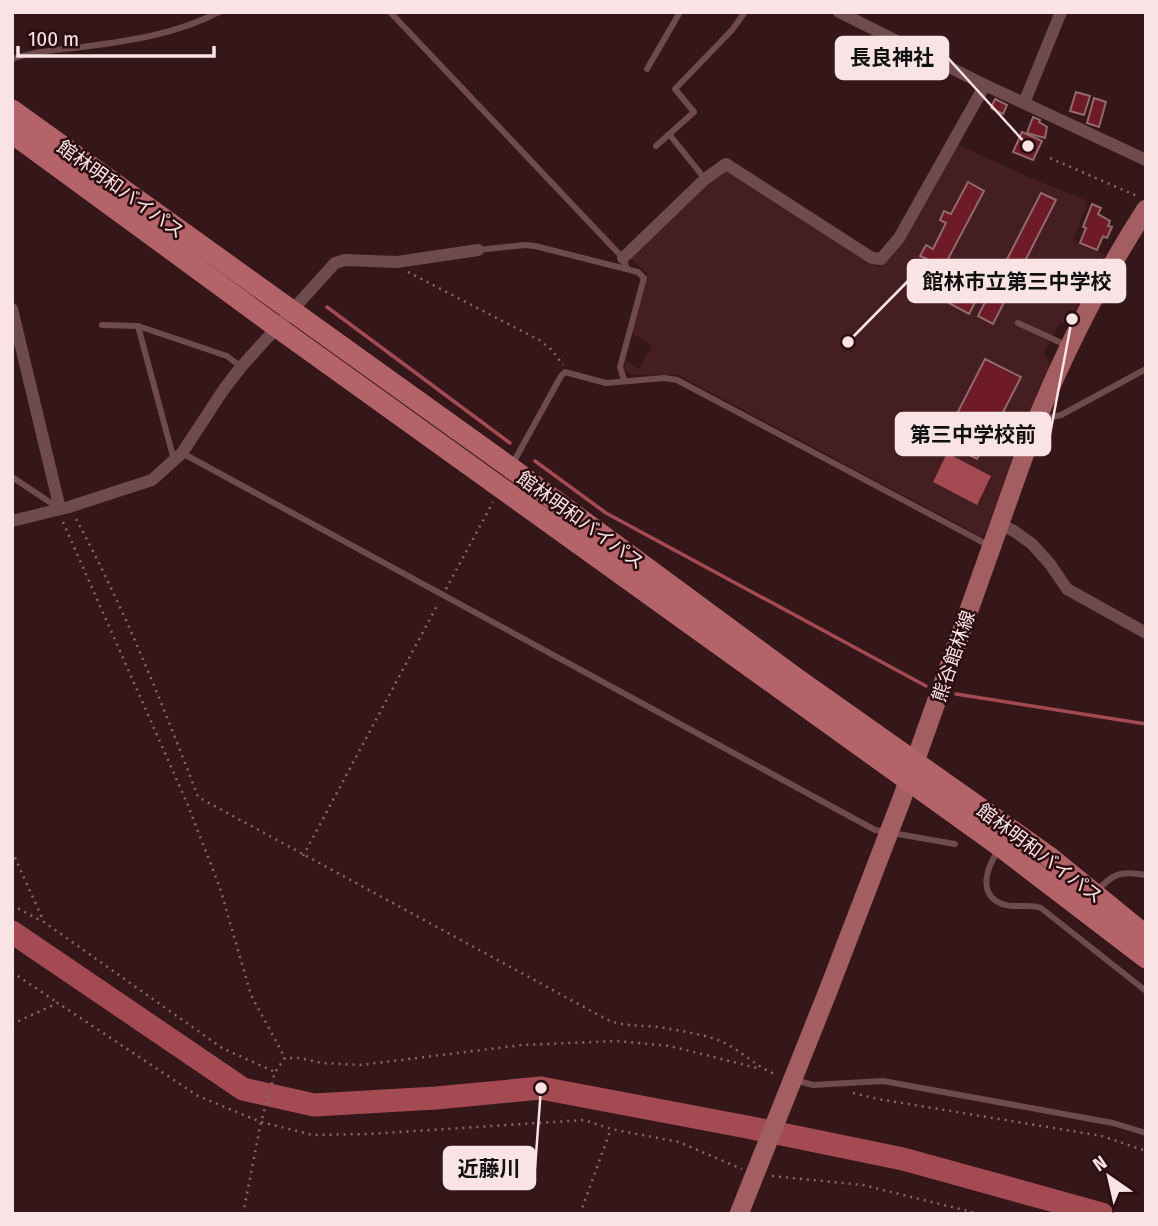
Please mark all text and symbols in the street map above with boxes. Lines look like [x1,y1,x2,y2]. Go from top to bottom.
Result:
scale bar [18,14,214,58]
text: 100 m [28,26,79,52]
callout: 長良神社 [836,37,948,79]
text: 長良神社 [850,45,934,71]
street label: 館林明和バイパス [53,136,189,243]
callout: 館林市立第三中学校 [908,260,1125,302]
text: 館林市立第三中学校 [923,269,1112,295]
callout: 第三中学校前 [896,413,1050,455]
text: 第三中学校前 [910,422,1036,448]
street label: 館林明和バイパス [513,467,649,574]
street label: 熊谷館林線 [927,607,980,705]
street label: 館林明和バイパス [972,799,1107,908]
north arrow [1074,1142,1144,1212]
callout: 近藤川 [444,1147,535,1189]
text: N [1089,1151,1111,1176]
text: 近藤川 [458,1156,521,1182]

